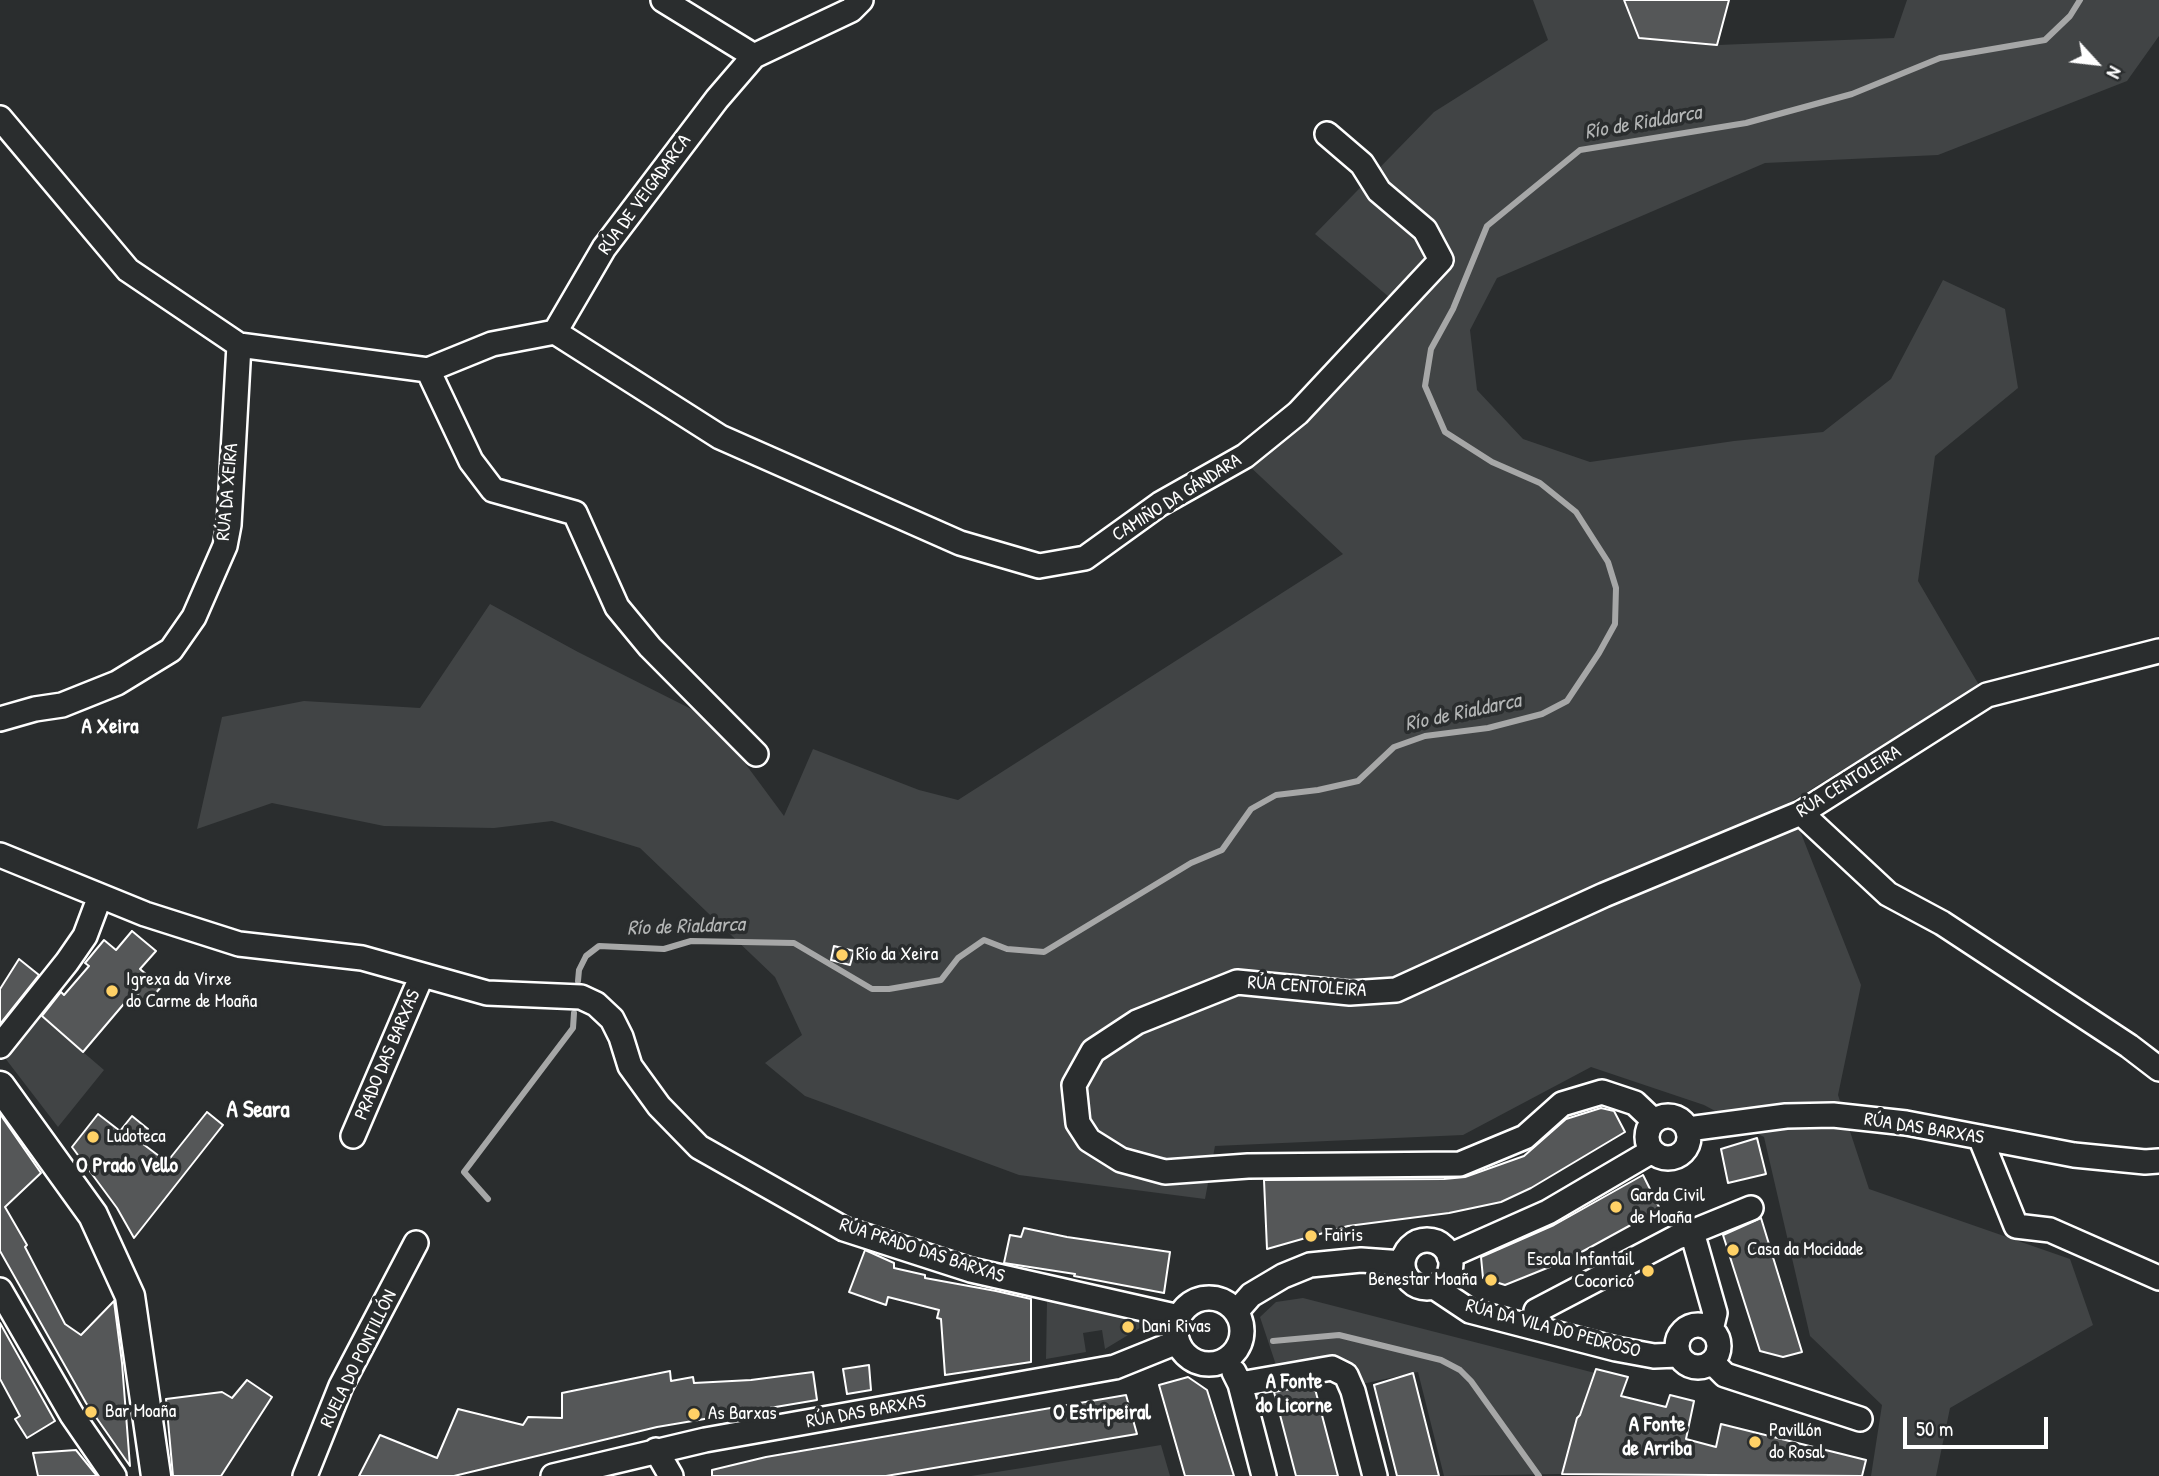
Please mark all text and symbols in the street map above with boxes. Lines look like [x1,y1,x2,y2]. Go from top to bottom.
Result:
north arrow [2061,28,2131,98]
text: N [2101,62,2129,83]
water label: Río de Rialdarca [1583,100,1703,146]
street label: RÚA DE VEIGADARCA [594,130,696,260]
street label: RÚA DA XEIRA [212,442,244,542]
street label: CAMIÑO DA GÁNDARA [1108,449,1246,547]
water label: Río de Rialdarca [1403,688,1523,738]
district label: A Xeira [81,714,139,740]
street label: RÚA CENTOLEIRA [1793,741,1905,823]
water label: Río de Rialdarca [627,912,745,942]
place label: Río da Xeira [856,944,938,966]
marker: Río da Xeira [834,947,850,963]
place label: Igrexa da Virxe do Carme de Moaña [126,969,257,1013]
street label: RÚA CENTOLEIRA [1247,971,1367,1003]
marker: Igrexa da Virxe do Carme de Moaña [104,983,120,999]
street label: PRADO DAS BARXAS [350,986,426,1124]
district label: A Seara [226,1097,290,1125]
street label: RÚA DAS BARXAS [1862,1108,1986,1150]
place label: Ludoteca [107,1126,166,1148]
marker: Ludoteca [85,1129,101,1145]
district label: O Prado Vello [76,1153,178,1179]
place label: Garda Civil de Moaña [1630,1185,1705,1229]
marker: Garda Civil de Moaña [1608,1199,1624,1215]
street label: RÚA PRADO DAS BARXAS [837,1214,1007,1288]
place label: Fairis [1325,1225,1363,1247]
marker: Fairis [1303,1228,1319,1244]
place label: Casa da Mocidade [1747,1239,1864,1261]
marker: Casa da Mocidade [1725,1242,1741,1258]
place label: Escola Infantail Cocoricó [1527,1249,1634,1293]
marker: Escola Infantail Cocoricó [1640,1263,1656,1279]
place label: Benestar Moaña [1368,1269,1477,1291]
marker: Benestar Moaña [1483,1272,1499,1288]
street label: RUELA DO PONTILLÓN [316,1287,402,1431]
street label: RÚA DA VILA DO PEDROSO [1463,1295,1643,1363]
place label: Dani Rivas [1142,1316,1211,1338]
marker: Dani Rivas [1120,1319,1136,1335]
district label: A Fonte do Licorne [1256,1369,1332,1419]
street label: RÚA DAS BARXAS [804,1390,928,1434]
district label: O Estripeiral [1053,1400,1151,1426]
place label: Bar Moaña [105,1401,176,1423]
scale bar [1907,1402,2052,1446]
place label: As Barxas [708,1403,777,1425]
marker: Bar Moaña [83,1404,99,1420]
marker: As Barxas [686,1406,702,1422]
district label: A Fonte de Arriba [1622,1412,1692,1462]
text: 50 m [1916,1414,1953,1443]
place label: Pavillón do Rosal [1769,1420,1825,1464]
marker: Pavillón do Rosal [1747,1434,1763,1450]

